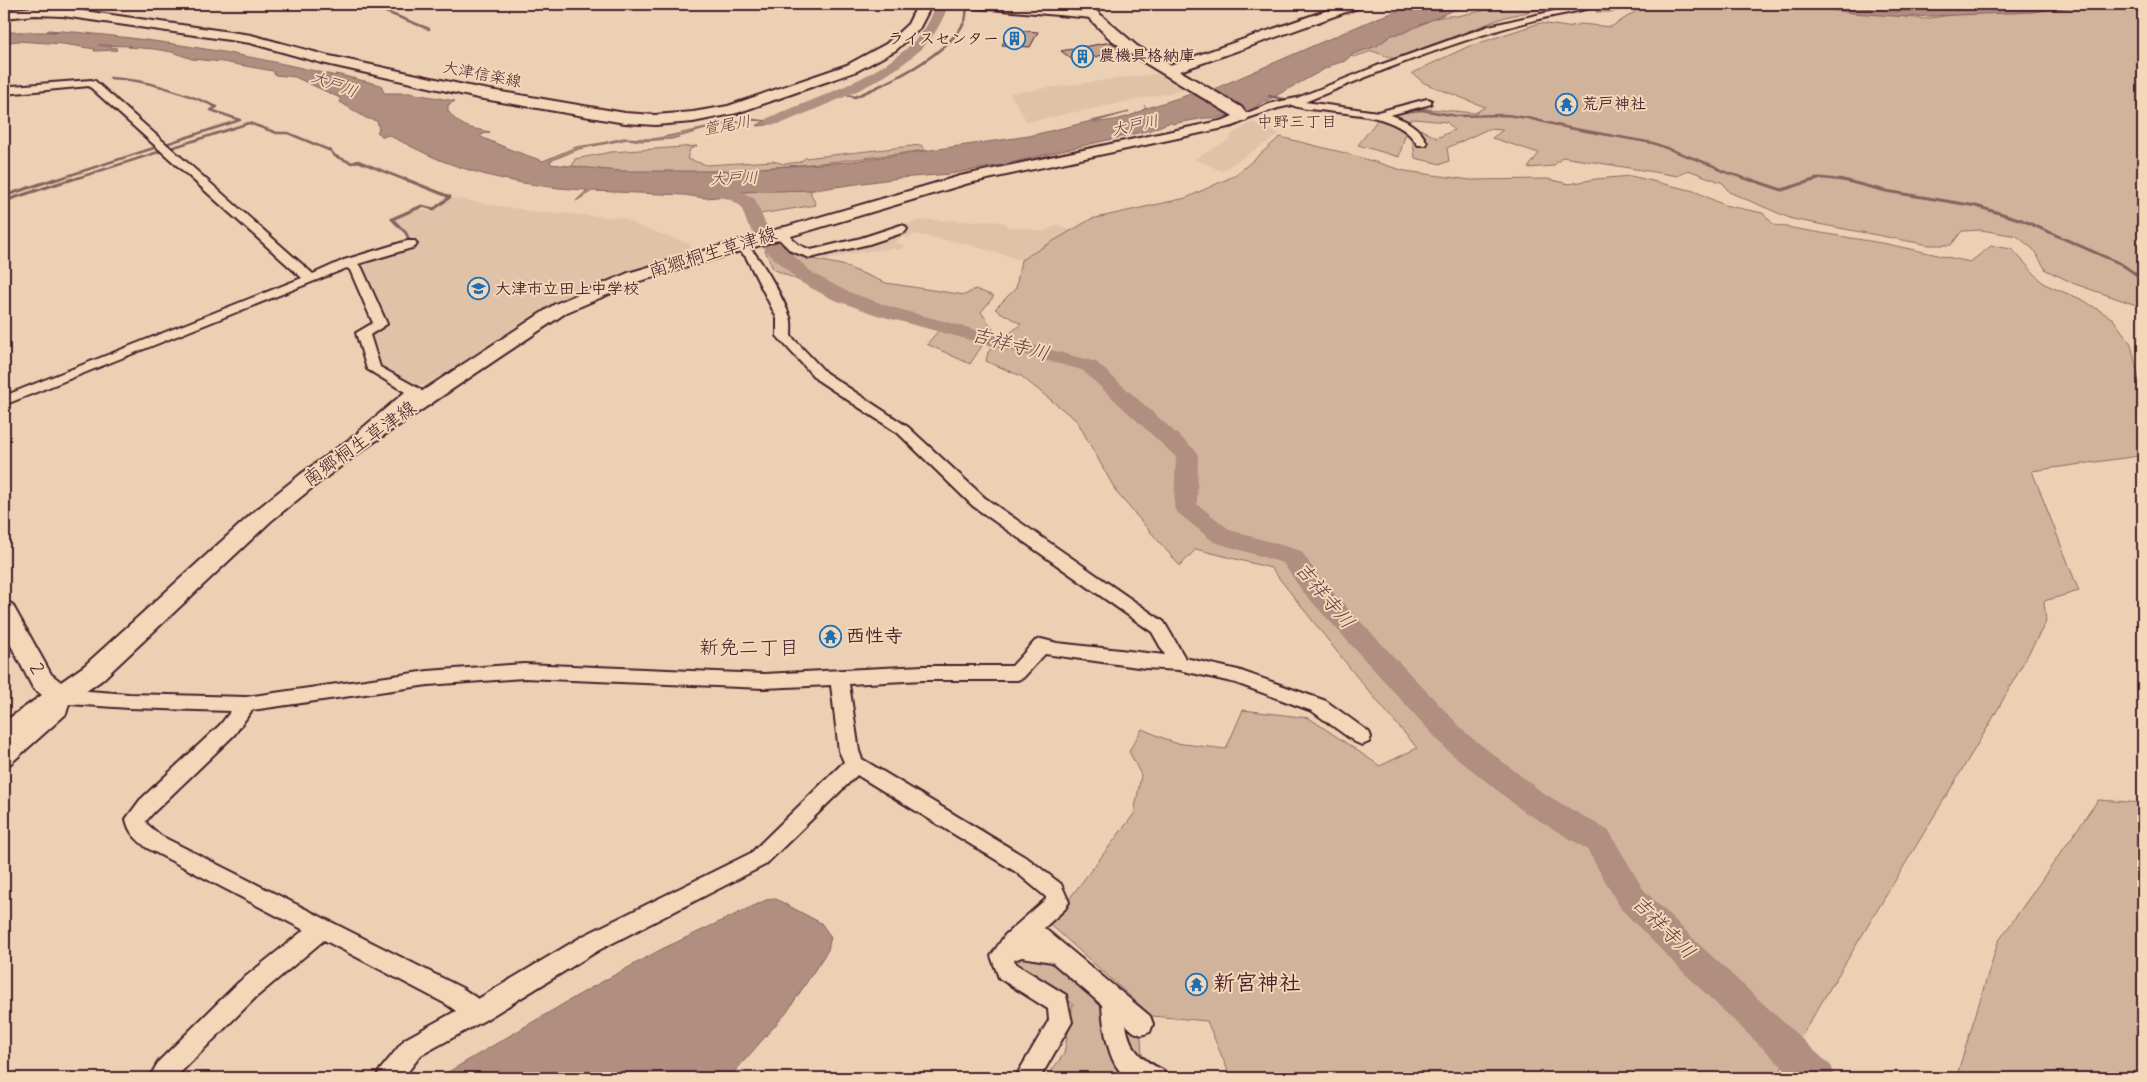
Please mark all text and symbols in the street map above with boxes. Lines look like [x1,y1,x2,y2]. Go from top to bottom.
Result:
building icon: ライスセンター [1003,27,1027,51]
place label: ライスセンター [888,29,999,50]
building icon: 農機具格納庫 [1071,44,1095,68]
place label: 農機具格納庫 [1099,46,1195,67]
street label: 大津信楽線 [441,57,523,93]
water label: 大戸川 [308,67,360,103]
temple icon: 荒戸神社 [1554,92,1578,116]
place label: 荒戸神社 [1582,94,1646,115]
water label: 萱尾川 [702,111,752,141]
water label: 大戸川 [1109,111,1161,141]
district label: 中野三丁目 [1257,112,1337,133]
water label: 大戸川 [710,168,758,190]
street label: 南郷桐生草津線 [646,222,780,284]
school or university icon: 大津市立田上中学校 [467,277,491,301]
place label: 大津市立田上中学校 [495,279,639,300]
water label: 吉祥寺川 [968,322,1052,368]
street label: 南郷桐生草津線 [298,396,422,492]
water label: 吉祥寺川 [1288,557,1360,635]
temple icon: 西性寺 [818,624,842,648]
place label: 西性寺 [846,624,903,649]
district label: 新免二丁目 [699,635,799,662]
street label: 2 [23,659,49,679]
water label: 吉祥寺川 [1625,890,1701,966]
place label: 新宮神社 [1213,970,1301,998]
temple icon: 新宮神社 [1185,972,1209,996]

